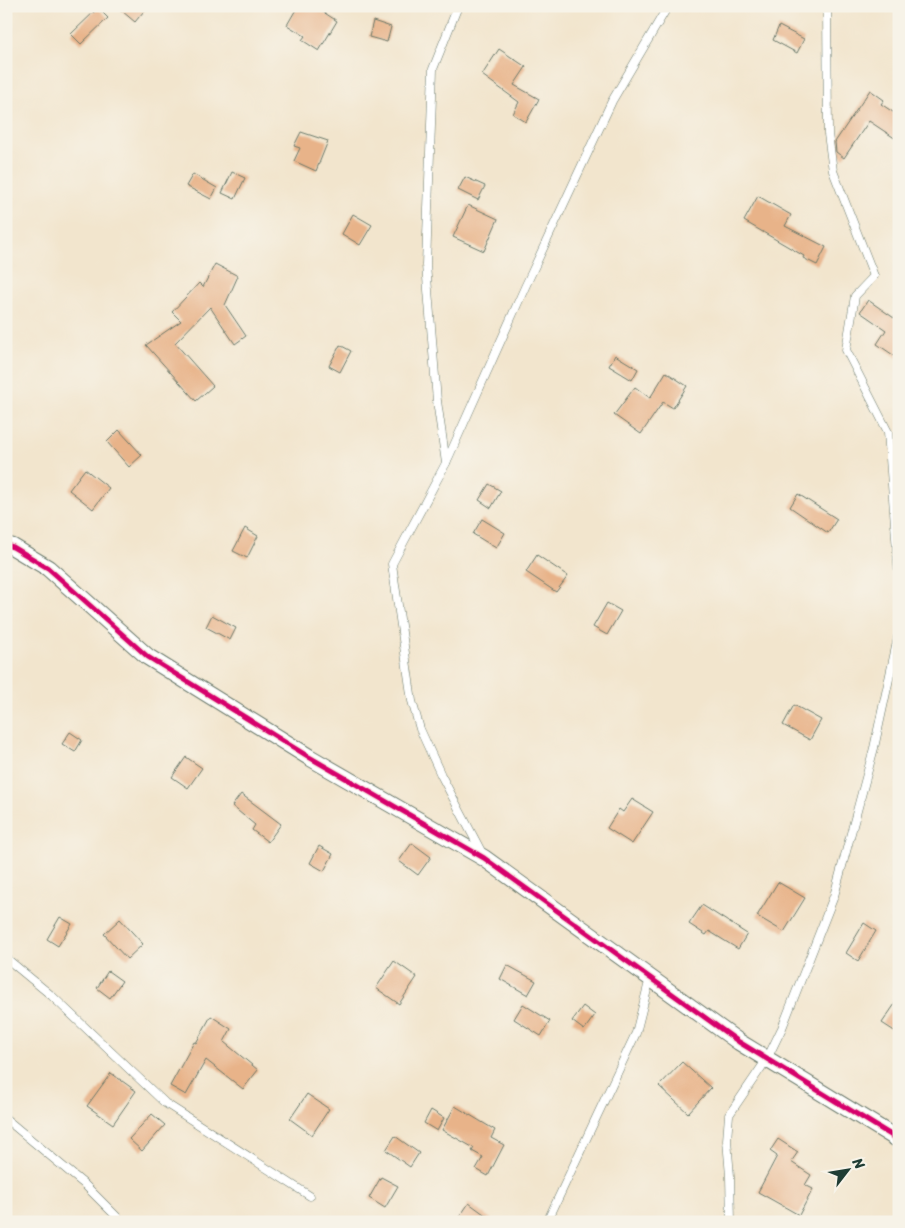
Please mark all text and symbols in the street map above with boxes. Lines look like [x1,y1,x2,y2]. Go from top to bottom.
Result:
north arrow [822,1146,872,1196]
text: N [845,1152,872,1174]

